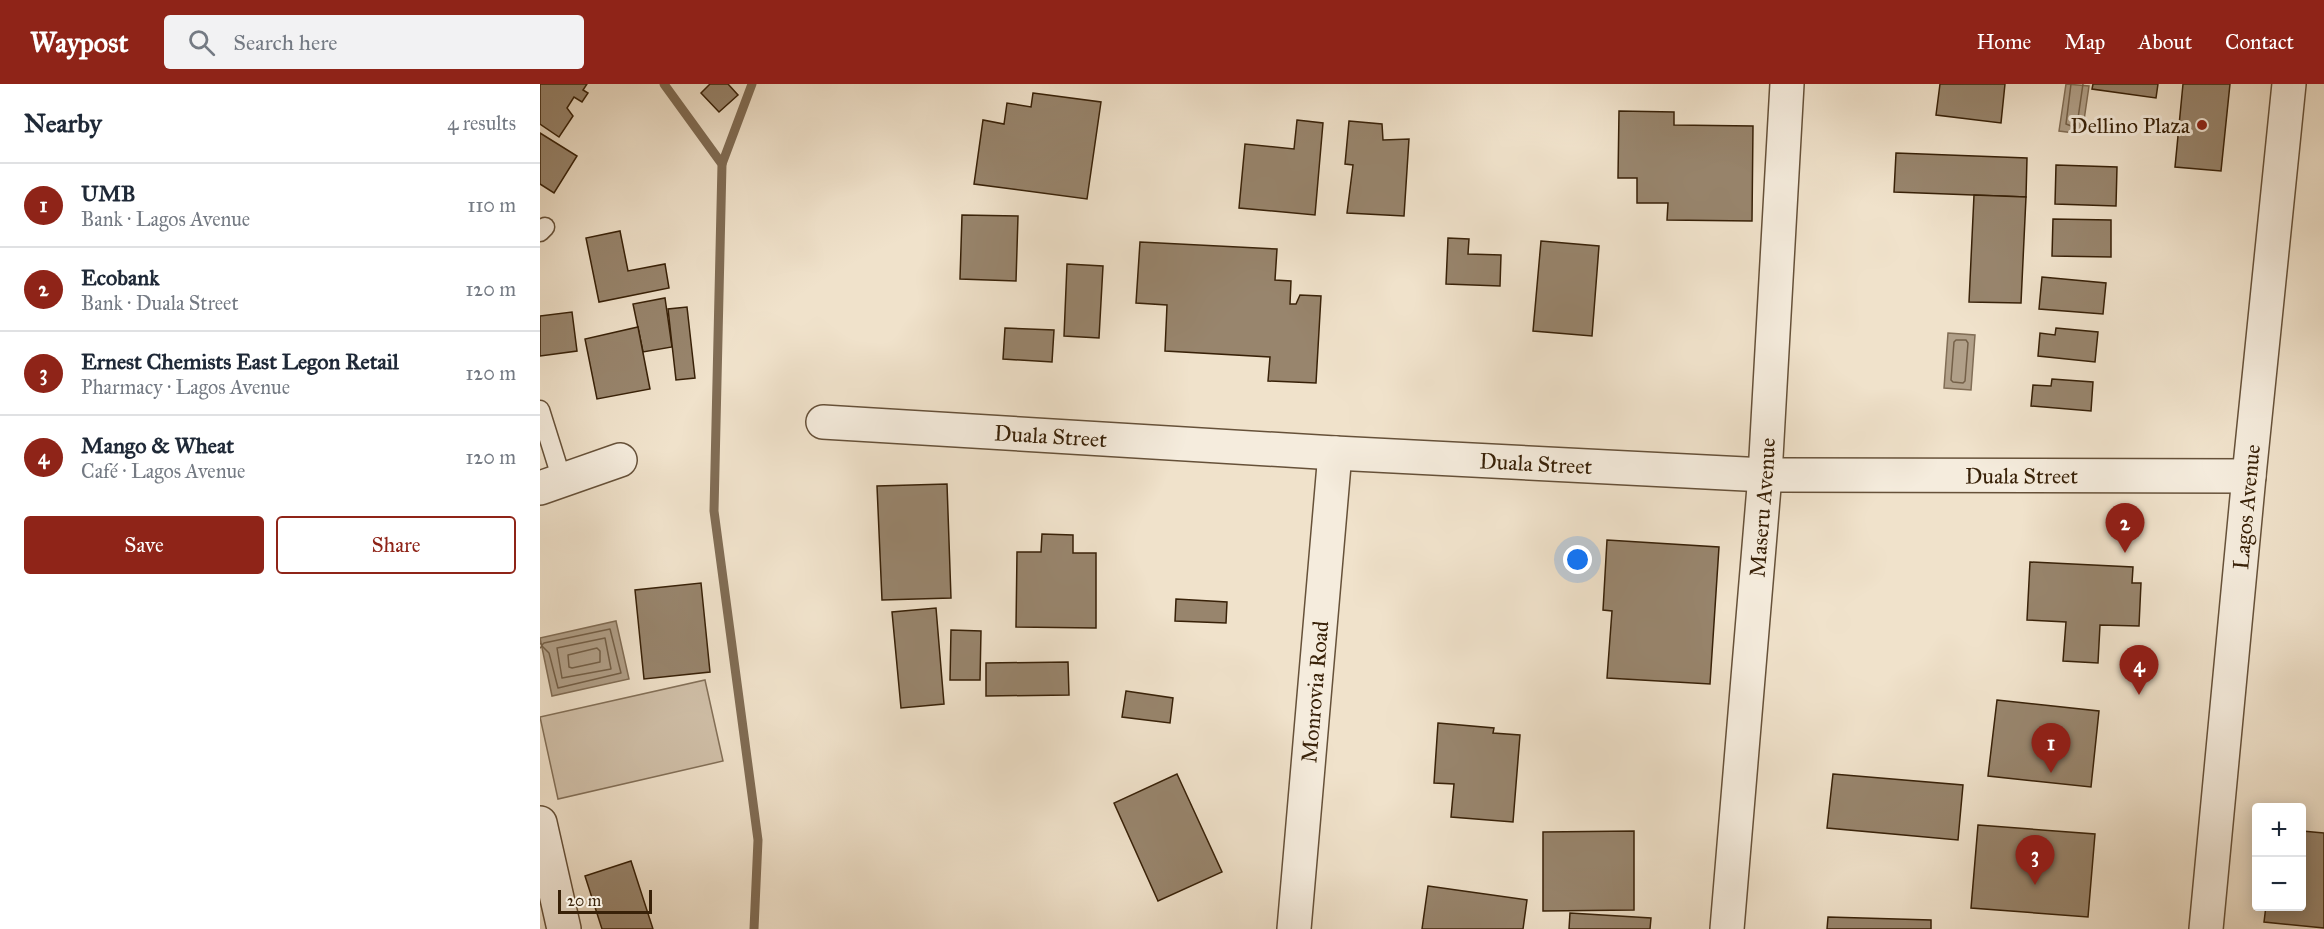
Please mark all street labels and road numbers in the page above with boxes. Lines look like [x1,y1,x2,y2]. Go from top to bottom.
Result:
street label: Duala Street [993,419,1108,453]
street label: Maseru Avenue [1743,437,1781,578]
street label: Lagos Avenue [2227,443,2266,571]
street label: Duala Street [1479,447,1593,480]
street label: Duala Street [1965,462,2078,489]
street label: Monrovia Road [1295,620,1334,764]

